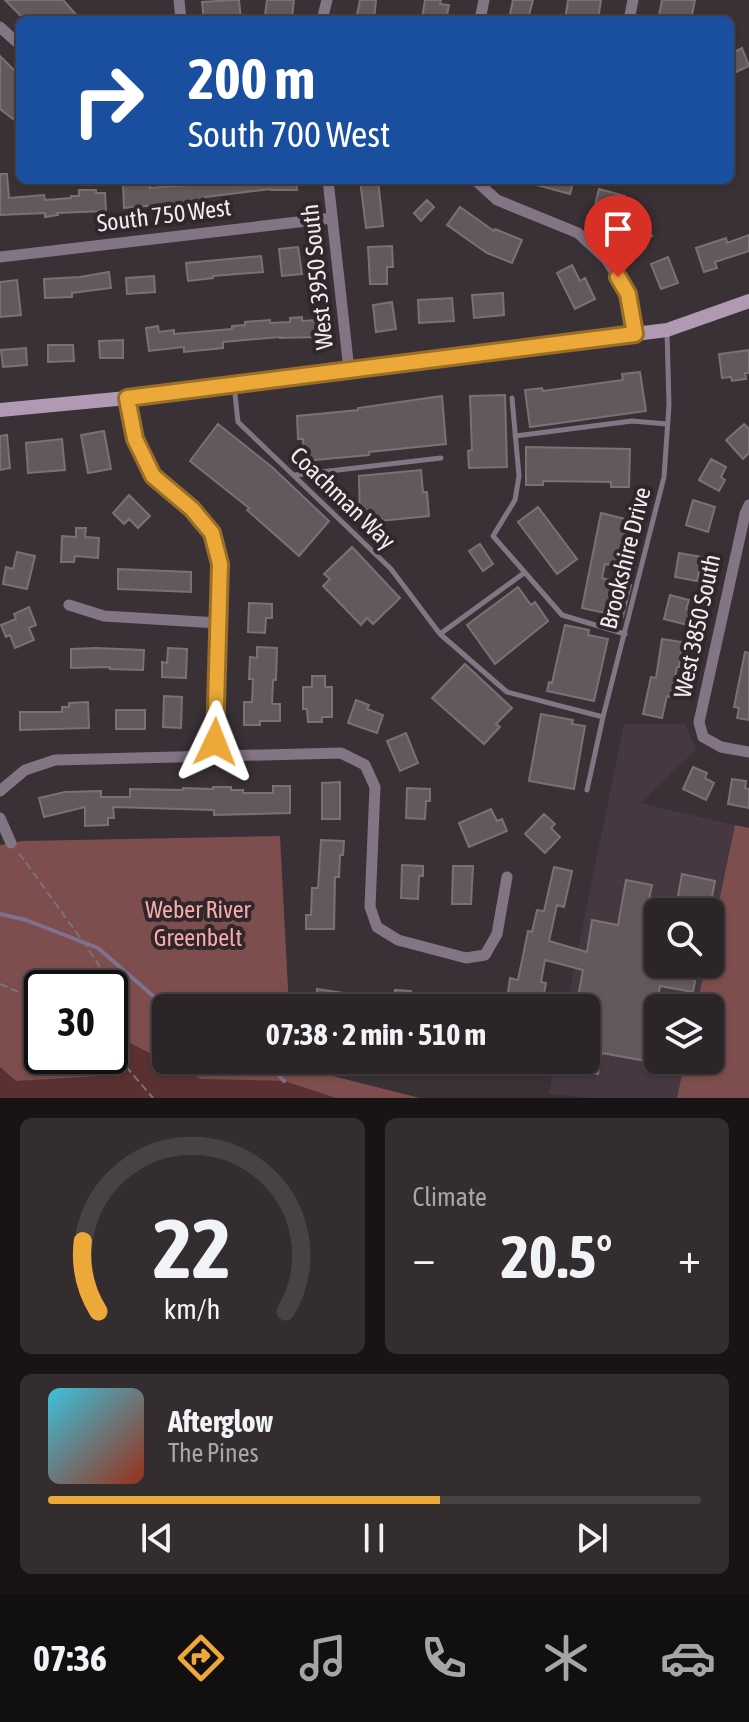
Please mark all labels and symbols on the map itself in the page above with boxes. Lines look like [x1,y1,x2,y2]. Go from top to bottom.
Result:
street label: South 750 West [95,193,233,237]
pin [584,195,652,277]
street label: West 3950 South [296,203,338,351]
street label: Coachman Way [285,441,401,555]
street label: Brookshire Drive [594,484,656,632]
street label: West 3850 South [669,552,725,700]
position arrow [173,700,257,784]
park label: Weber River Greenbelt [145,896,252,951]
speed limit sign: 30 [24,970,128,1074]

